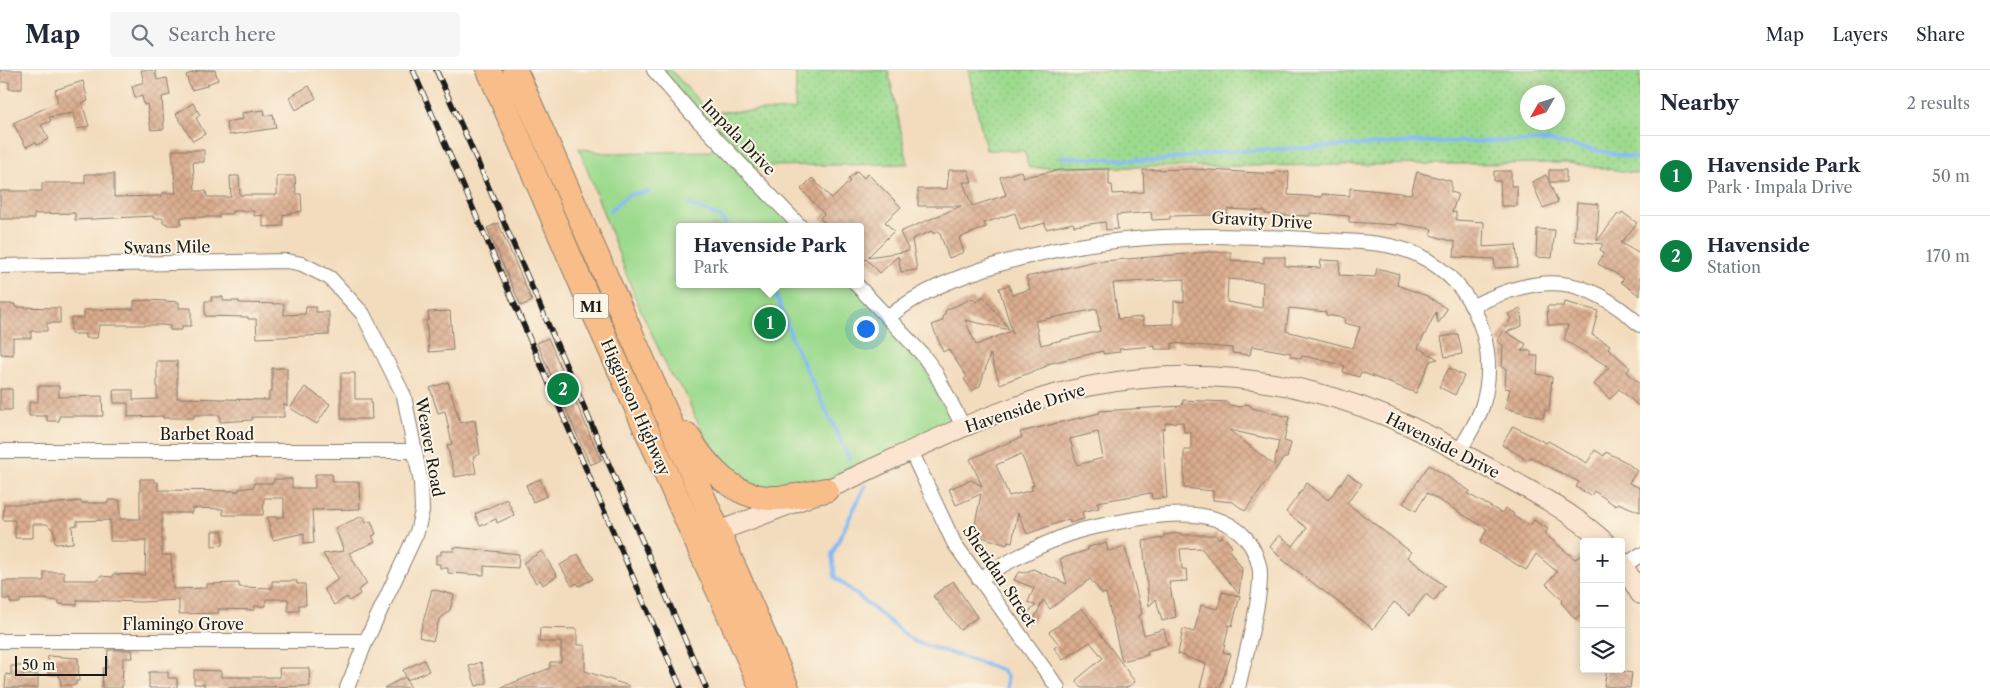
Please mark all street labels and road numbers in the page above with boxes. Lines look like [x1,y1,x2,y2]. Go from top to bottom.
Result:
street label: Impala Drive [698,95,780,179]
street label: Gravity Drive [1211,207,1313,233]
street label: Swans Mile [124,236,211,258]
road number: M1 [574,294,608,318]
street label: Higginson Highway [597,335,676,480]
street label: Havenside Drive [962,379,1088,437]
street label: Weaver Road [411,395,449,499]
street label: Havenside Drive [1383,408,1503,482]
street label: Barbet Road [160,424,254,444]
street label: Sheridan Street [959,522,1041,631]
street label: Flamingo Grove [122,614,244,634]

